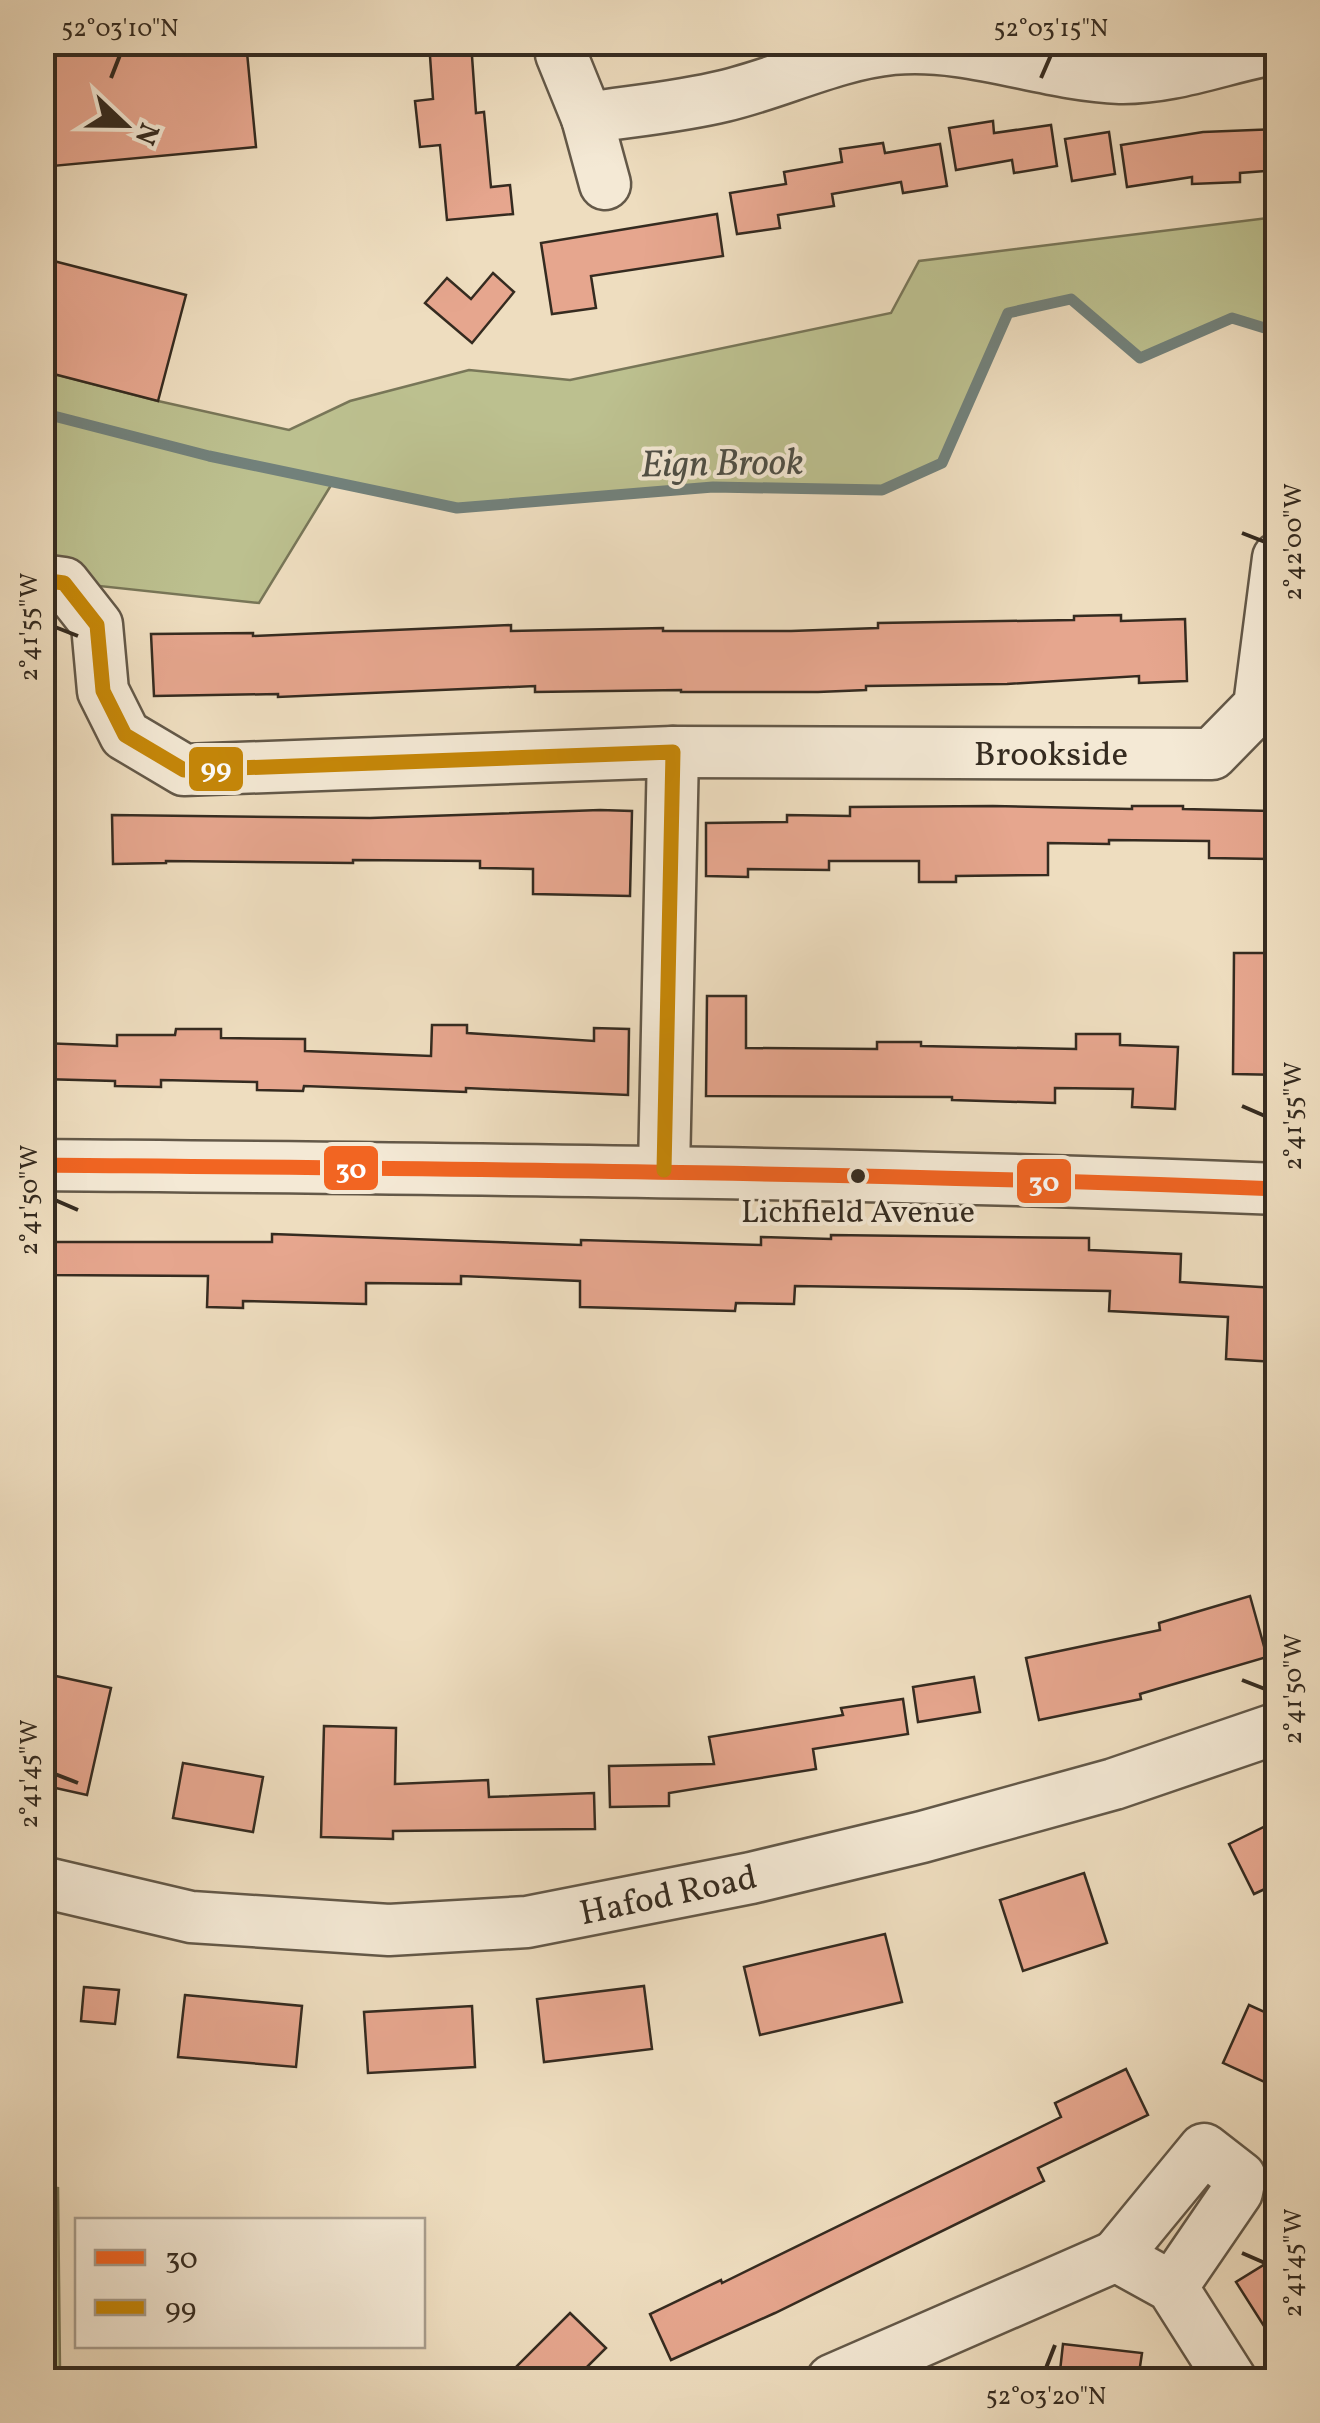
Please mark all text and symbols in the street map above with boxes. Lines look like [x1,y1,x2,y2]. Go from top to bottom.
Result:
text: 52°03'10"N [61,12,179,47]
text: 52°03'15"N [994,12,1108,47]
north arrow [75,75,175,175]
text: N [124,117,168,150]
water label: Eign Brook [640,438,804,493]
text: 2°42'00"W [1277,483,1312,601]
text: 2°41'55"W [13,573,48,681]
street label: Brookside [974,732,1128,780]
line badge: 99 [187,745,245,793]
text: 99 [200,751,232,790]
text: 2°41'55"W [1277,1062,1312,1170]
line badge: 30 [322,1144,380,1192]
text: 2°41'50"W [13,1145,48,1255]
text: 30 [335,1151,367,1190]
line badge: 30 [1015,1157,1073,1205]
text: 30 [1028,1164,1060,1203]
marker: Lichfield Avenue [848,1166,868,1186]
place label: Lichfield Avenue [741,1192,975,1236]
text: 2°41'50"W [1277,1634,1312,1744]
text: 2°41'45"W [13,1720,48,1828]
street label: Hafod Road [576,1855,762,1939]
text: 2°41'45"W [1277,2209,1312,2317]
legend [75,2218,425,2348]
text: 30 [165,2239,198,2281]
text: 99 [165,2289,196,2331]
text: 52°03'20"N [986,2380,1106,2415]

